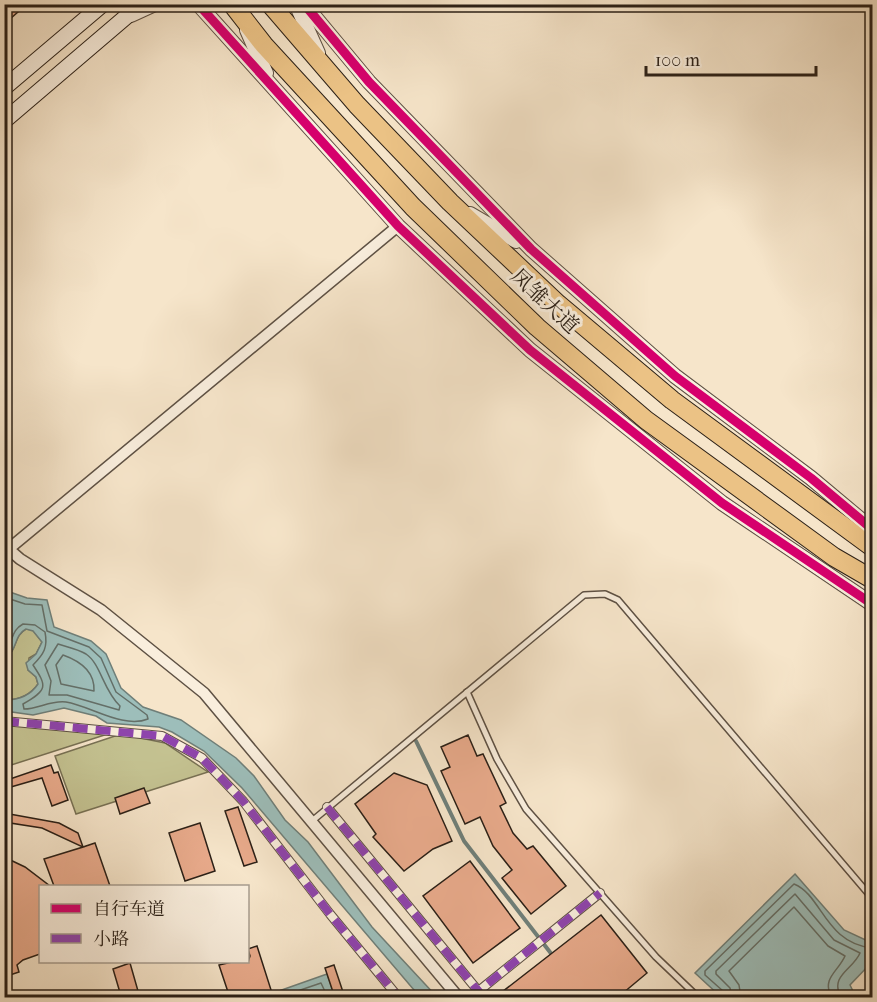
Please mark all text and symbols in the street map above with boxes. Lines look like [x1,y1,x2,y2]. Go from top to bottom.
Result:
scale bar [646,39,816,77]
text: 100 m [655,50,700,71]
street label: 凤雏大道 [506,264,584,338]
legend [39,885,249,963]
text: 自行车道 [93,899,165,920]
text: 小路 [93,929,129,950]

